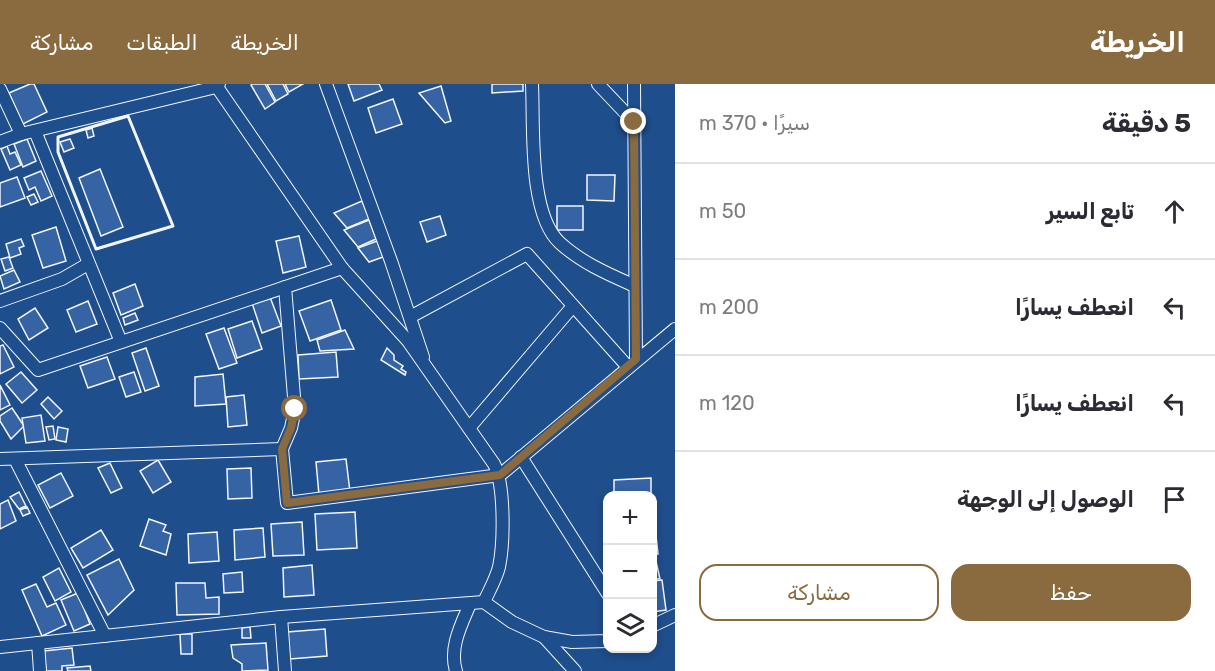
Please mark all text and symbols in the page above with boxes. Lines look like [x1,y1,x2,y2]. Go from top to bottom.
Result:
text: الخريطة [1090,26,1185,59]
text: مشاركة [30,30,93,55]
text: الطبقات [126,30,198,55]
text: الخريطة [231,30,299,55]
route end [620,108,646,134]
text: 5 دقيقة [1102,108,1191,139]
text: سيرًا · 370 m [699,111,810,135]
icon: ahead [1158,195,1191,228]
text: تابع السير [1046,198,1134,225]
text: 50 m [699,199,746,223]
icon: left [1158,291,1191,324]
text: انعطف يسارًا [1015,294,1134,321]
text: 200 m [699,295,759,319]
icon: left [1158,387,1191,420]
text: انعطف يسارًا [1015,390,1134,417]
text: 120 m [699,391,755,415]
route start [281,395,307,421]
icon: arrive [1158,483,1191,516]
text: الوصول إلى الوجهة [957,486,1134,513]
map controls [603,491,657,653]
button: + [603,491,657,545]
button: − [603,545,657,599]
button: مشاركة [699,564,939,621]
button: حفظ [951,564,1191,621]
button: layers [603,599,657,653]

